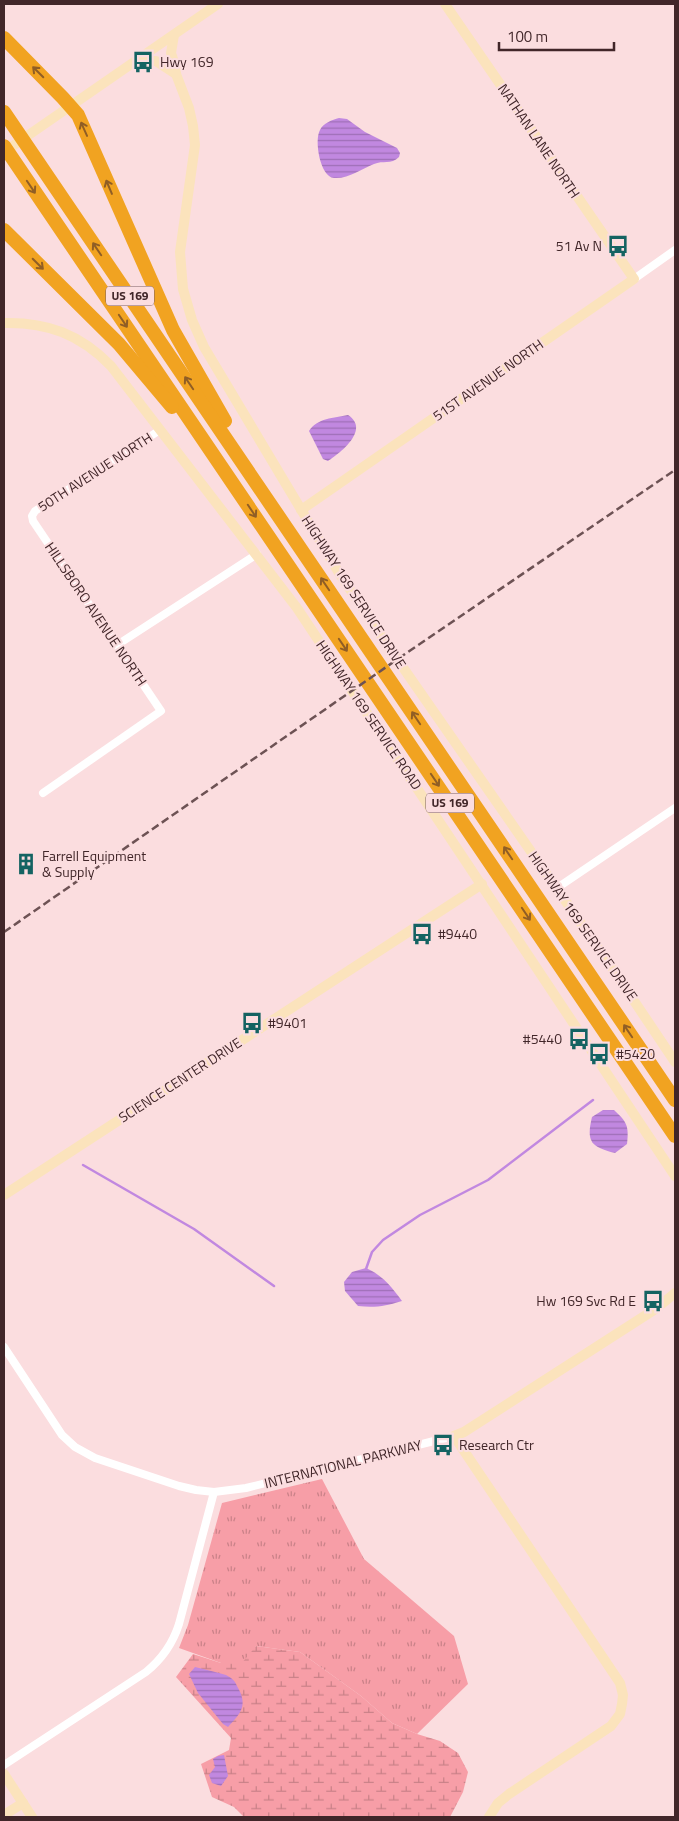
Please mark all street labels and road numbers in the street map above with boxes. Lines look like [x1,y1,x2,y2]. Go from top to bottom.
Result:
street label: NATHAN LANE NORTH [493,79,586,202]
road number: US 169 [106,286,154,306]
street label: 51ST AVENUE NORTH [428,333,547,426]
street label: 50TH AVENUE NORTH [33,427,156,517]
street label: HIGHWAY 169 SERVICE DRIVE [297,511,412,673]
street label: HILLSBORO AVENUE NORTH [40,537,153,690]
street label: HIGHWAY 169 SERVICE ROAD [311,636,428,794]
road number: US 169 [426,794,474,812]
street label: HIGHWAY 169 SERVICE DRIVE [524,846,643,1005]
street label: SCIENCE CENTER DRIVE [114,1032,246,1127]
street label: INTERNATIONAL PARKWAY [262,1434,424,1493]

